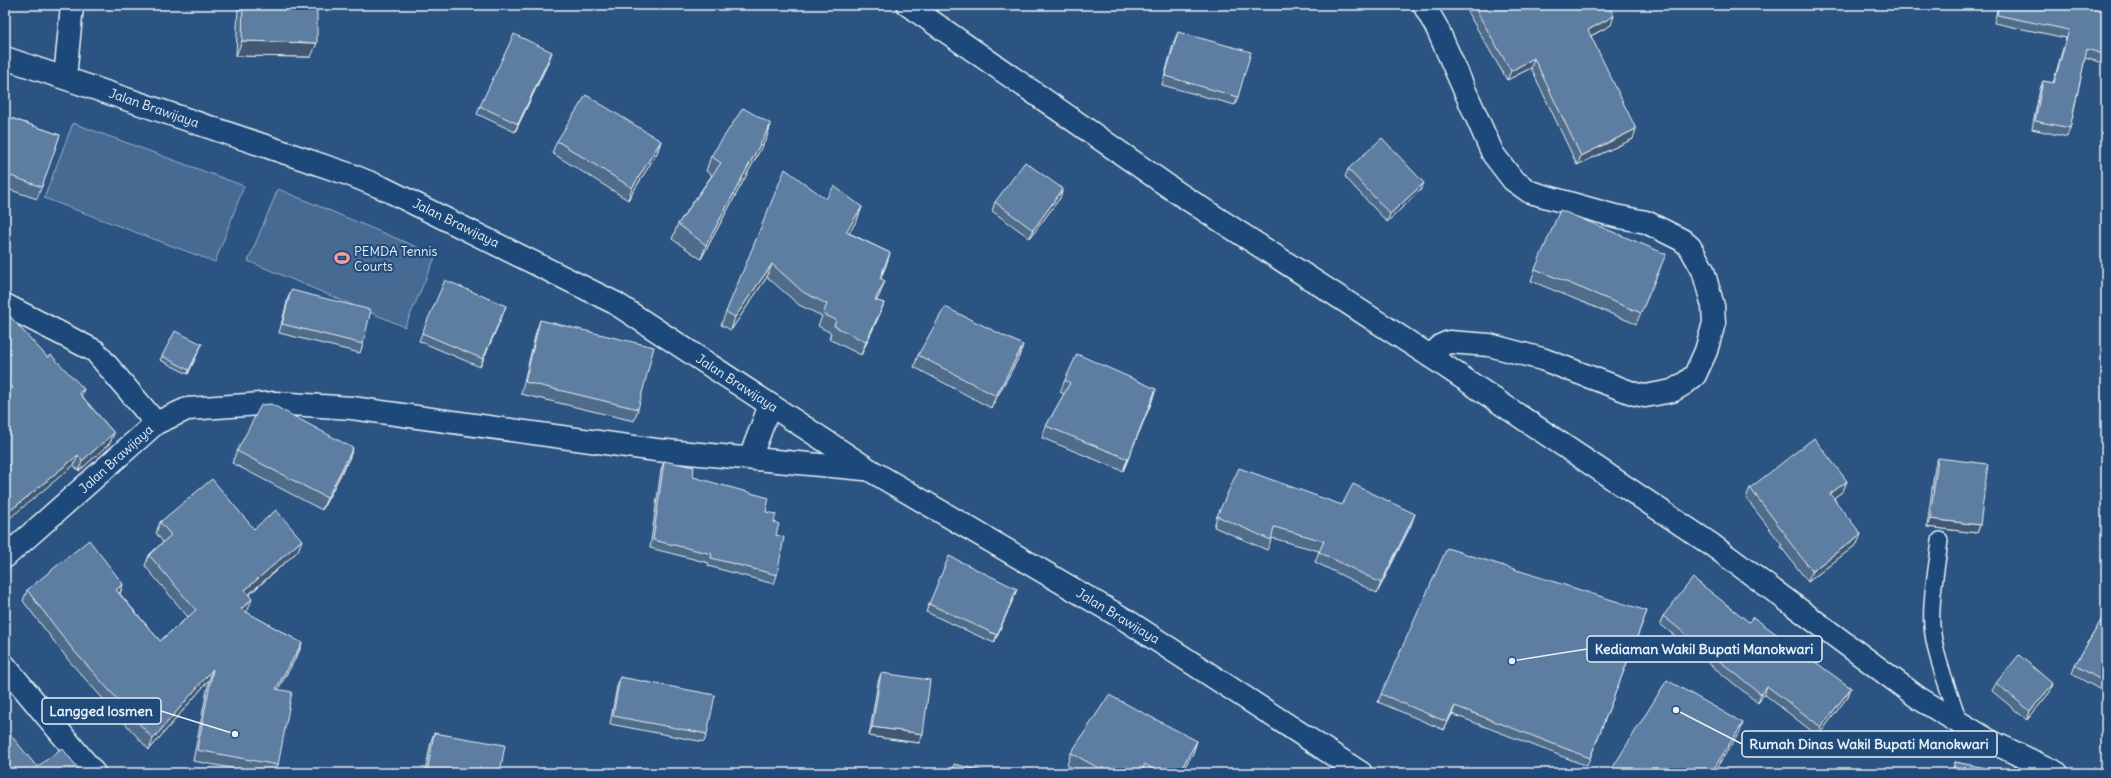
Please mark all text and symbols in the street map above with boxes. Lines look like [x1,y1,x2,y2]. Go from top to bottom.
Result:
street label: Jalan Brawijaya [107,85,201,131]
street label: Jalan Brawijaya [410,195,502,251]
place label: PEMDA Tennis Courts [354,243,438,275]
sports icon: PEMDA Tennis Courts [333,249,351,267]
street label: Jalan Brawijaya [693,350,781,416]
street label: Jalan Brawijaya [75,421,157,497]
street label: Jalan Brawijaya [1073,584,1163,648]
callout: Kediaman Wakil Bupati Manokwari [1587,636,1822,662]
text: Kediaman Wakil Bupati Manokwari [1595,640,1813,658]
callout: Langged losmen [42,698,161,724]
text: Langged losmen [49,702,153,720]
callout: Rumah Dinas Wakil Bupati Manokwari [1742,731,1997,757]
text: Rumah Dinas Wakil Bupati Manokwari [1749,735,1989,753]

